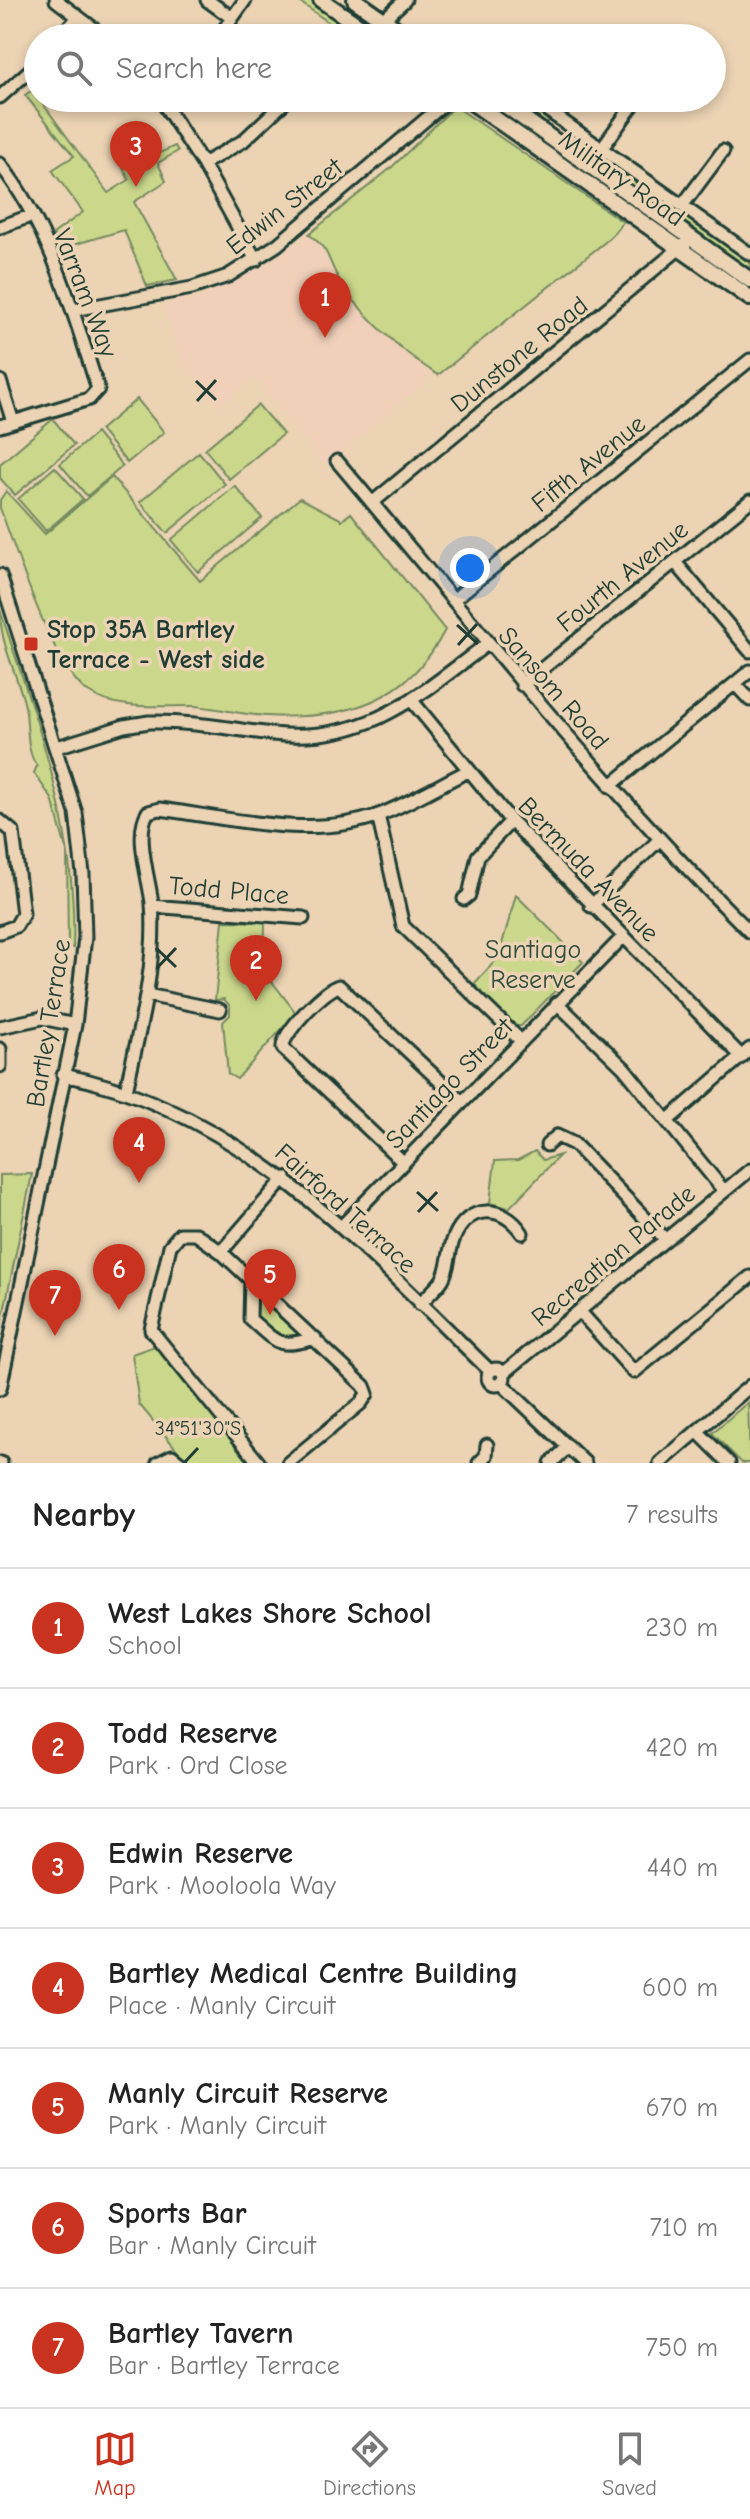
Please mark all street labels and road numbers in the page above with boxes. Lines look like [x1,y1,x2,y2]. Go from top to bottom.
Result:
street label: Military Road [553,125,690,233]
street label: Edwin Street [221,151,350,261]
street label: Varram Way [47,225,123,362]
street label: Dunstone Road [445,290,594,419]
street label: Fifth Avenue [526,409,651,519]
street label: Fourth Avenue [551,515,694,639]
street label: Sansom Road [492,621,615,756]
street label: Bermuda Avenue [512,791,665,948]
street label: Todd Place [168,871,290,911]
street label: Bartley Terrace [21,937,77,1109]
street label: Santiago Street [380,1011,521,1155]
street label: Fairford Terrace [269,1138,422,1280]
street label: Recreation Parade [526,1179,701,1333]

